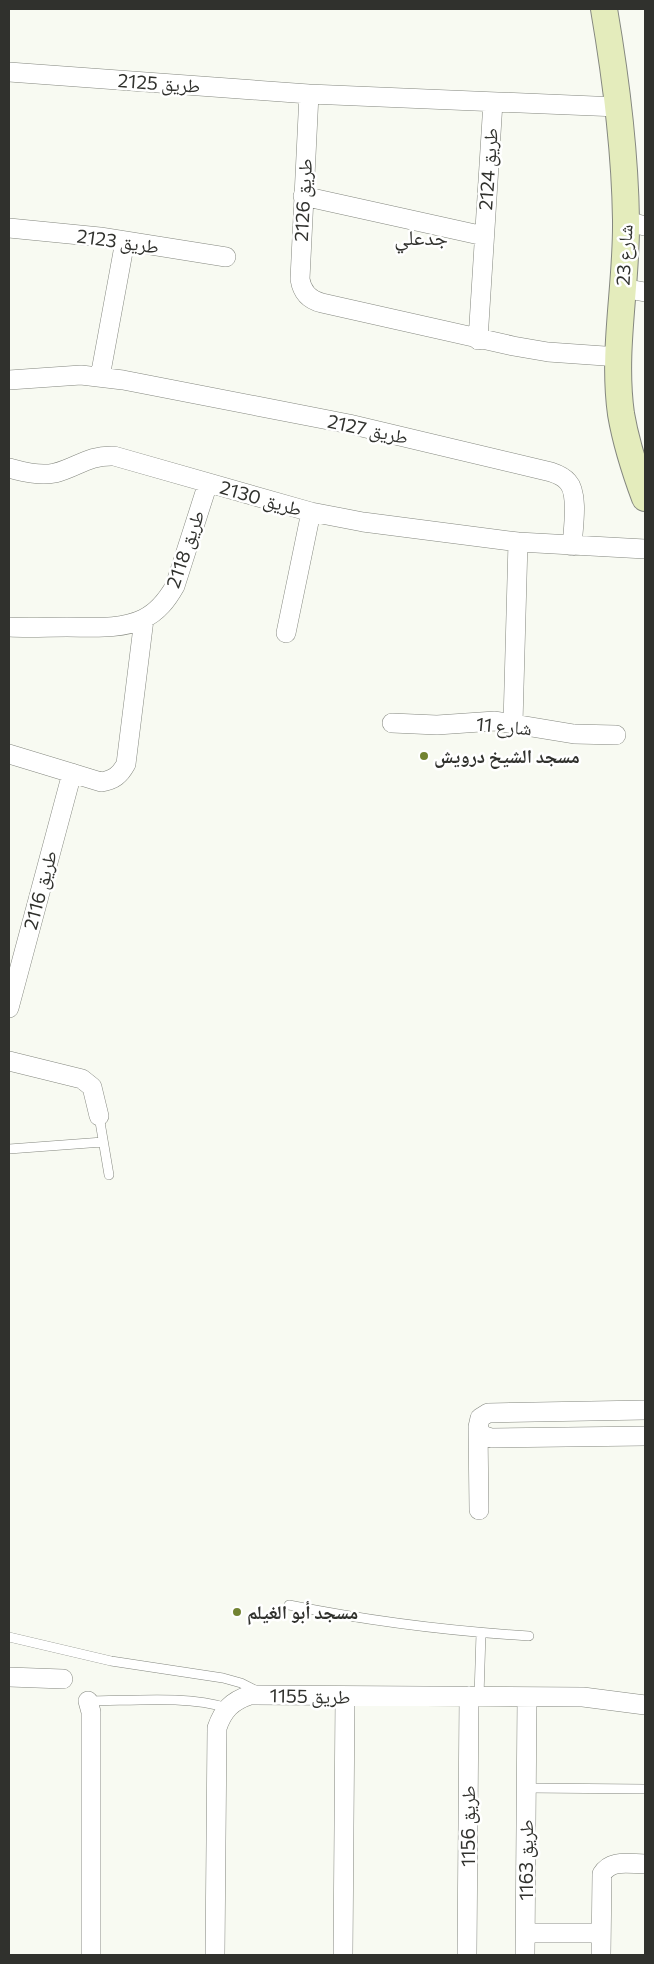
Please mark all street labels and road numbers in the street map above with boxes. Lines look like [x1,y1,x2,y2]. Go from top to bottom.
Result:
street label: طريق 2125 [117,68,201,98]
street label: طريق 2124 [473,127,503,211]
street label: طريق 2126 [289,158,317,242]
street label: طريق 2123 [75,223,161,259]
street label: شارع 23 [610,224,638,286]
street label: طريق 2127 [326,409,410,449]
street label: طريق 2130 [217,475,305,521]
street label: طريق 2118 [160,507,210,591]
street label: شارع 11 [475,712,533,740]
street label: طريق 2116 [18,848,62,932]
street label: طريق 1155 [269,1683,351,1709]
street label: طريق 1156 [456,1785,480,1867]
street label: طريق 1163 [514,1819,538,1901]

